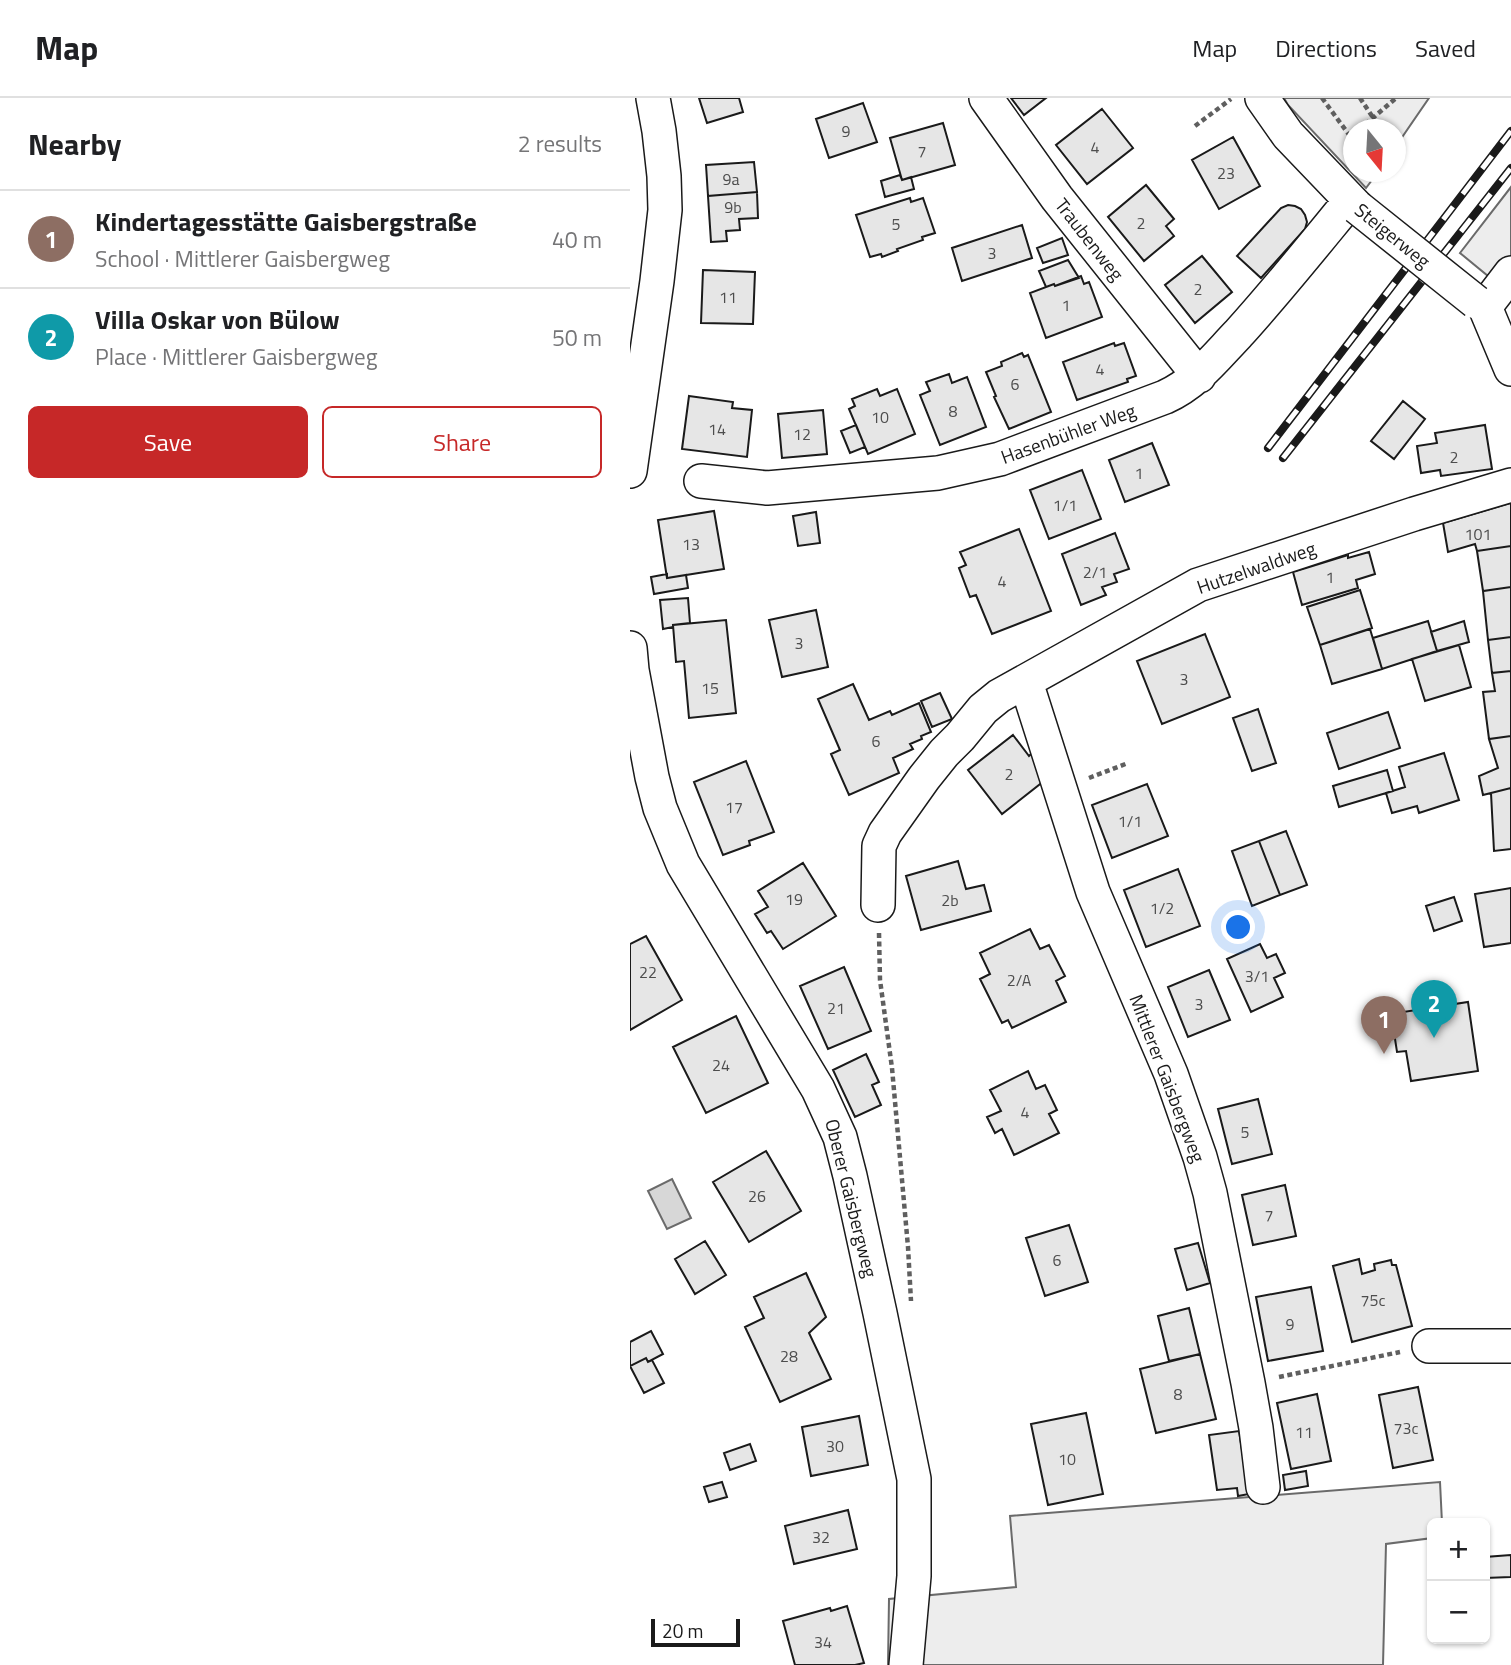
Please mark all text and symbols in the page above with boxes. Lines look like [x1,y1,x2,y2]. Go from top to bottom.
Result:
text: Map [35,23,98,73]
text: Map [1192,30,1237,66]
text: Directions [1275,30,1377,66]
text: Saved [1415,30,1476,66]
house number: 9 [842,119,851,143]
north arrow [1343,119,1406,182]
text: Nearby [28,121,121,167]
text: 2 results [518,126,602,161]
house number: 4 [1091,135,1100,159]
house number: 7 [918,139,926,163]
house number: 23 [1217,161,1235,185]
house number: 9a [723,167,739,191]
street label: Traubenweg [1048,191,1132,287]
house number: 9b [724,195,742,219]
street label: Steigerweg [1349,195,1437,275]
text: Kindertagesstätte Gaisbergstraße [95,202,477,241]
house number: 2 [1137,211,1145,235]
house number: 5 [892,212,901,236]
text: 1 [45,222,57,257]
text: 40 m [552,222,602,257]
text: School · Mittlerer Gaisbergweg [95,241,390,276]
house number: 3 [988,241,996,265]
house number: 2 [1194,277,1202,301]
house number: 11 [719,285,737,309]
house number: 1 [1062,293,1070,317]
text: Villa Oskar von Bülow [95,300,340,339]
text: 2 [45,320,57,355]
text: 50 m [552,320,602,355]
text: Place · Mittlerer Gaisbergweg [95,339,378,374]
house number: 4 [1096,357,1105,381]
house number: 6 [1011,372,1020,396]
street label: Hasenbühler Weg [996,395,1140,471]
house number: 8 [949,399,958,423]
house number: 10 [871,405,889,429]
button: Save [28,406,308,478]
button: Share [322,406,602,478]
house number: 14 [708,417,726,441]
house number: 12 [793,422,811,446]
house number: 2 [1450,445,1458,469]
house number: 1 [1135,461,1143,485]
house number: 1/1 [1053,493,1077,517]
house number: 101 [1465,522,1491,546]
house number: 13 [682,532,700,556]
street label: Hutzelwaldweg [1193,533,1320,601]
house number: 2/1 [1083,560,1107,584]
house number: 1 [1326,565,1334,589]
house number: 4 [998,569,1007,593]
house number: 3 [795,631,803,655]
house number: 3 [1180,667,1188,691]
house number: 15 [701,676,719,700]
house number: 6 [872,729,881,753]
house number: 2 [1005,762,1013,786]
house number: 17 [725,795,743,819]
house number: 1/1 [1118,809,1142,833]
house number: 19 [785,887,803,911]
house number: 2b [941,888,959,912]
house number: 1/2 [1150,896,1174,920]
your location [1221,910,1255,944]
house number: 22 [639,960,657,984]
house number: 3/1 [1245,964,1269,988]
house number: 2/A [1007,968,1032,992]
pin: 2 [1411,980,1457,1038]
street label: Mittlerer Gaisbergweg [1123,990,1214,1166]
house number: 3 [1195,992,1203,1016]
house number: 21 [827,996,845,1020]
pin: 1 [1361,996,1407,1054]
house number: 24 [712,1053,730,1077]
house number: 4 [1021,1100,1030,1124]
street label: Oberer Gaisbergweg [818,1116,886,1281]
house number: 5 [1241,1120,1250,1144]
house number: 26 [748,1184,766,1208]
house number: 7 [1265,1203,1273,1227]
house number: 6 [1053,1248,1062,1272]
house number: 75c [1361,1288,1385,1312]
house number: 9 [1286,1312,1295,1336]
house number: 28 [780,1344,798,1368]
house number: 8 [1174,1382,1183,1406]
house number: 73c [1394,1416,1418,1440]
house number: 11 [1295,1420,1313,1444]
house number: 30 [826,1434,844,1458]
house number: 10 [1058,1447,1076,1471]
map controls [1427,1518,1490,1644]
button: + [1427,1518,1490,1581]
house number: 32 [812,1525,830,1549]
button: − [1427,1581,1490,1644]
scale bar [651,1616,740,1648]
text: 20 m [662,1616,703,1645]
house number: 34 [814,1630,832,1654]

